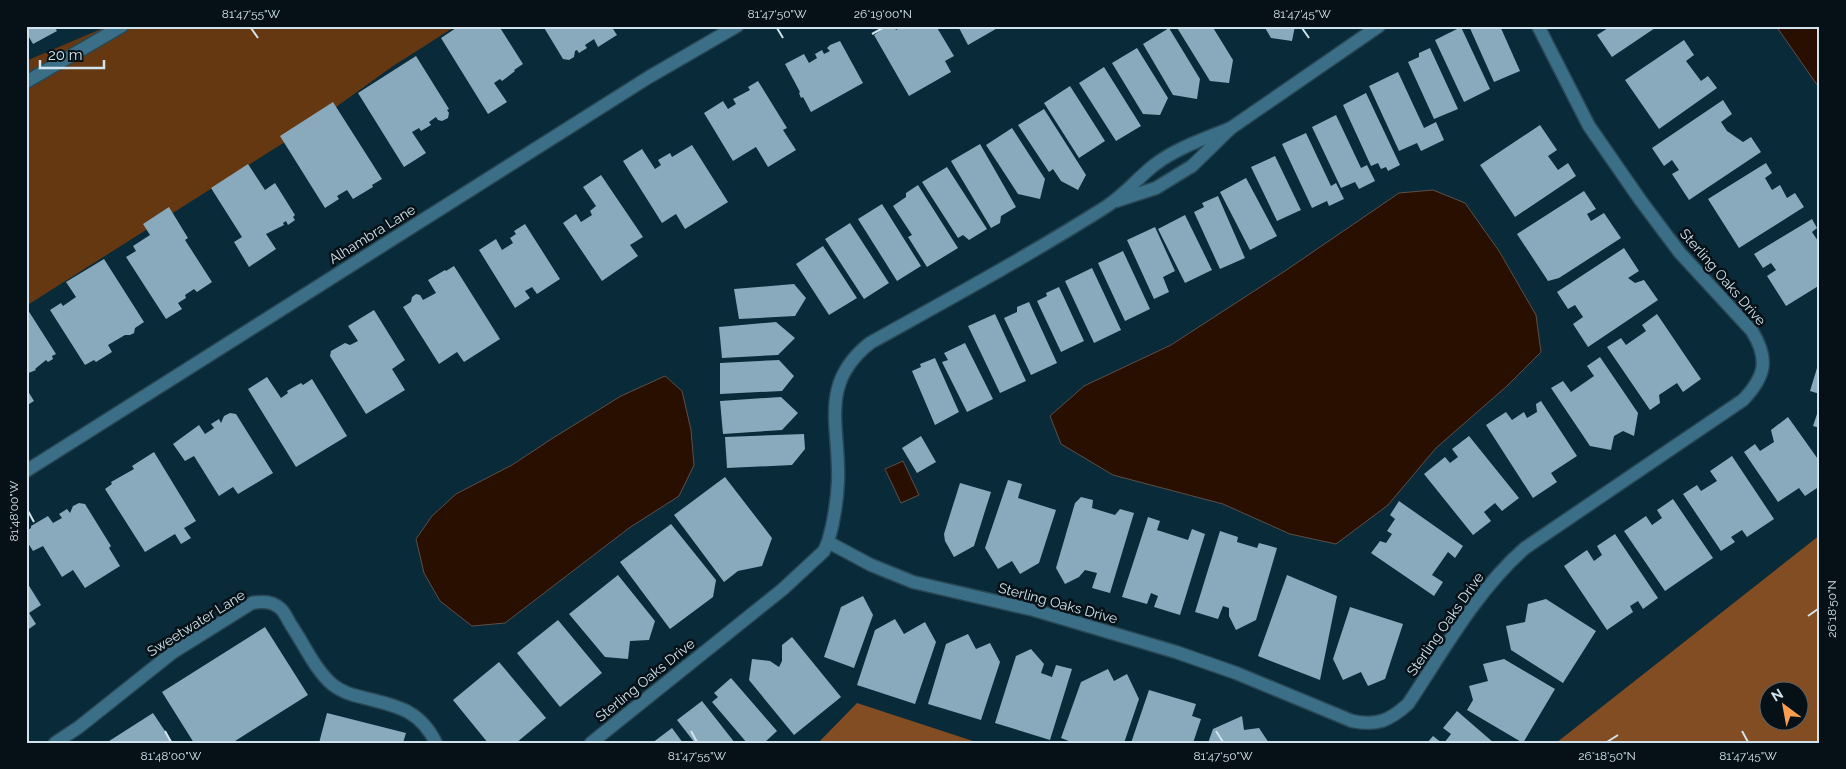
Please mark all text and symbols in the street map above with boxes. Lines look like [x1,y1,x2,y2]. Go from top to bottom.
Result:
text: 81°47'55"W [222,7,281,21]
text: 81°47'50"W [747,7,807,21]
text: 26°19'00"N [854,7,912,21]
text: 81°47'45"W [1273,7,1331,21]
scale bar [40,38,104,70]
text: 20 m [48,46,83,64]
street label: Alhambra Lane [326,201,418,267]
street label: Sterling Oaks Drive [1677,225,1769,329]
text: 81°48'00"W [7,480,21,541]
street label: Sterling Oaks Drive [1403,569,1487,679]
street label: Sterling Oaks Drive [997,579,1119,627]
text: 26°18'50"N [1825,580,1839,638]
street label: Sweetwater Lane [144,586,248,660]
street label: Sterling Oaks Drive [592,635,698,725]
north arrow [1758,682,1808,732]
text: N [1768,685,1786,705]
text: 81°48'00"W [141,749,202,763]
text: 81°47'55"W [668,749,727,763]
text: 81°47'50"W [1193,749,1253,763]
text: 26°18'50"N [1578,749,1636,763]
text: 81°47'45"W [1719,749,1777,763]

